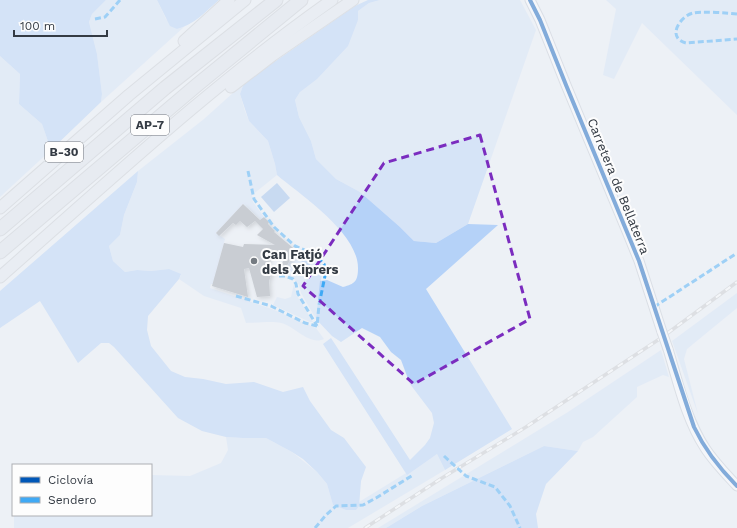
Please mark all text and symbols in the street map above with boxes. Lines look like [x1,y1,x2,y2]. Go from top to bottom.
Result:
scale bar [14,12,107,38]
text: 100 m [20,19,55,33]
road number: AP-7 [131,115,169,135]
street label: Carretera de Bellaterra [584,116,653,257]
road number: B-30 [45,142,83,162]
place label: Can Fatjó dels Xiprers [262,247,339,277]
marker: Can Fatjó dels Xiprers [249,256,259,266]
legend [12,464,152,516]
text: Ciclovía [48,473,93,487]
text: Sendero [48,493,96,507]

